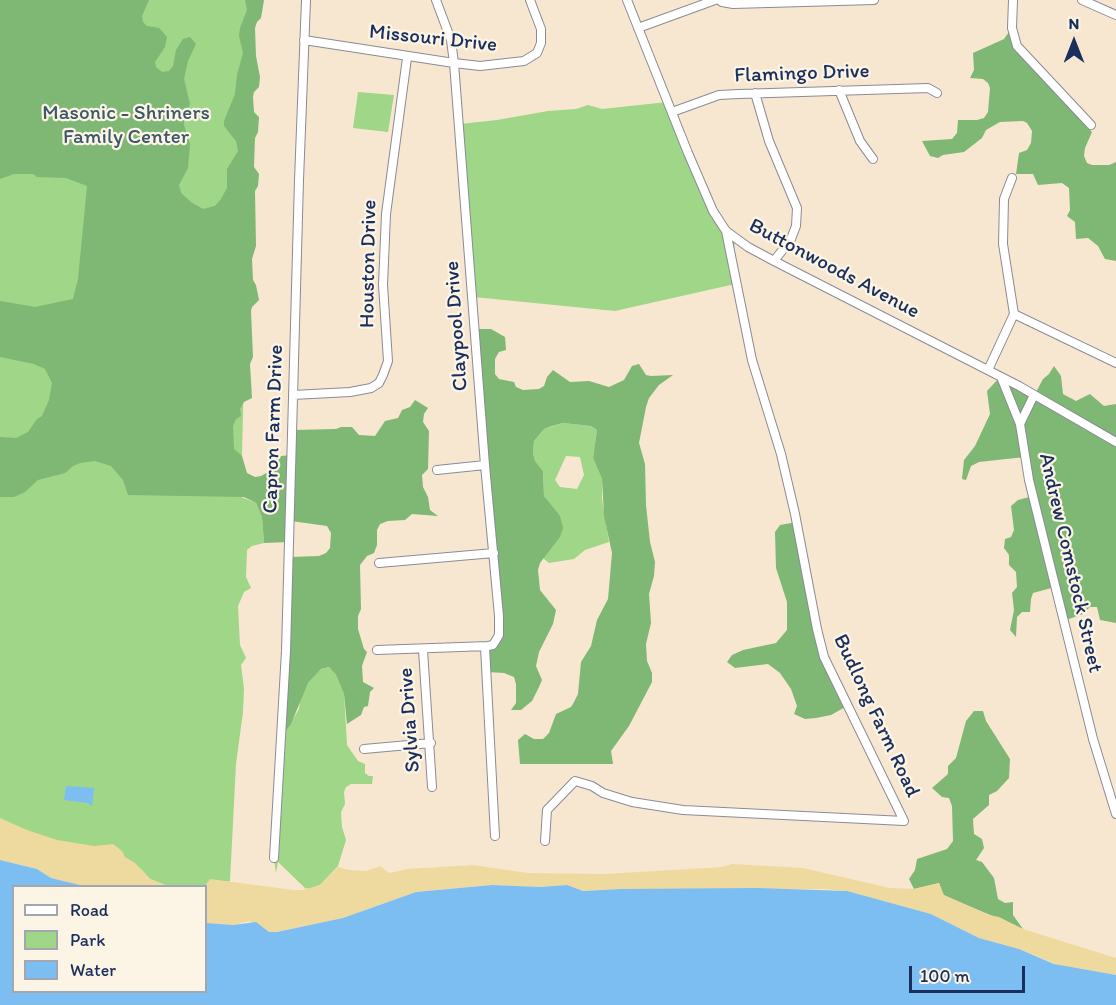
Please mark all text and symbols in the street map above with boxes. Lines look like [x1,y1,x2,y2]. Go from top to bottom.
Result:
north arrow [1044,12,1104,72]
text: N [1069,14,1079,33]
street label: Missouri Drive [368,20,498,58]
street label: Flamingo Drive [734,59,870,89]
park label: Masonic - Shriners Family Center [42,101,210,151]
street label: Houston Drive [355,200,383,328]
street label: Buttonwoods Avenue [744,213,924,325]
street label: Claypool Drive [440,260,474,392]
street label: Capron Farm Drive [258,344,290,514]
street label: Andrew Comstock Street [1032,451,1108,675]
street label: Budlong Farm Road [827,630,925,802]
street label: Sylvia Drive [394,667,426,773]
legend [12,885,207,993]
text: Road [70,899,109,921]
text: Park [70,929,105,951]
scale bar [912,954,1028,992]
text: Water [70,959,116,981]
text: 100 m [920,965,970,987]

